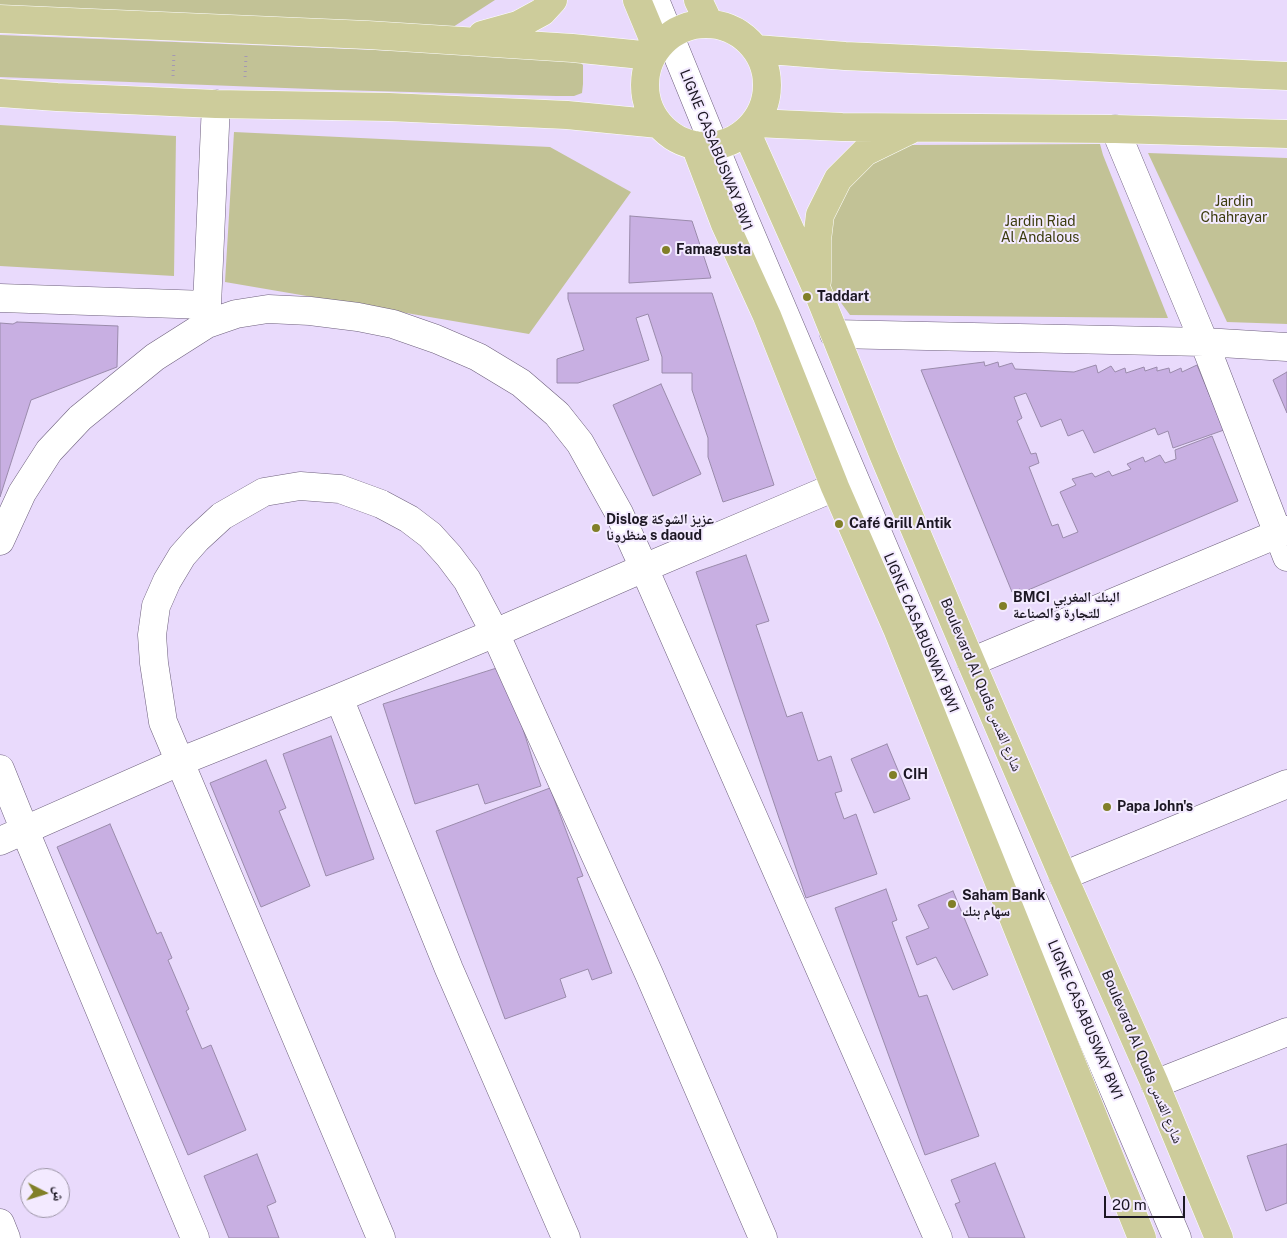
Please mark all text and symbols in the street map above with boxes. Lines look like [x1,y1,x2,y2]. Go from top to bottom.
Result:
street label: LIGNE CASABUSWAY BW1 [676,67,756,233]
park label: Jardin Chahrayar [1201,194,1267,226]
park label: Jardin Riad Al Andalous [1001,214,1079,246]
place label: Famagusta [676,242,751,258]
marker: Famagusta [660,244,672,256]
place label: Taddart [817,289,869,305]
marker: Taddart [801,291,813,303]
place label: Dislog عزيز الشوكة منظرونا s daoud [606,512,714,544]
place label: Café Grill Antik [849,516,952,532]
marker: Café Grill Antik [833,518,845,530]
marker: Dislog عزيز الشوكة منظرونا s daoud [590,522,602,534]
street label: LIGNE CASABUSWAY BW1 [880,550,962,716]
place label: BMCI البنك المغربي للتجارة والصناعة [1013,590,1120,622]
street label: Boulevard Al Quds شارع القدس [937,596,1025,774]
marker: BMCI البنك المغربي للتجارة والصناعة [997,600,1009,612]
place label: CIH [903,767,928,783]
marker: CIH [887,769,899,781]
place label: Papa John's [1117,799,1193,815]
marker: Papa John's [1101,801,1113,813]
place label: Saham Bank سهام بنك [962,888,1045,920]
marker: Saham Bank سهام بنك [946,898,958,910]
street label: LIGNE CASABUSWAY BW1 [1044,937,1126,1103]
street label: Boulevard Al Quds شارع القدس [1098,968,1186,1146]
north arrow [20,1168,70,1218]
text: ش [50,1186,68,1202]
scale bar [1107,1186,1188,1218]
text: 20 m [1112,1196,1147,1213]

